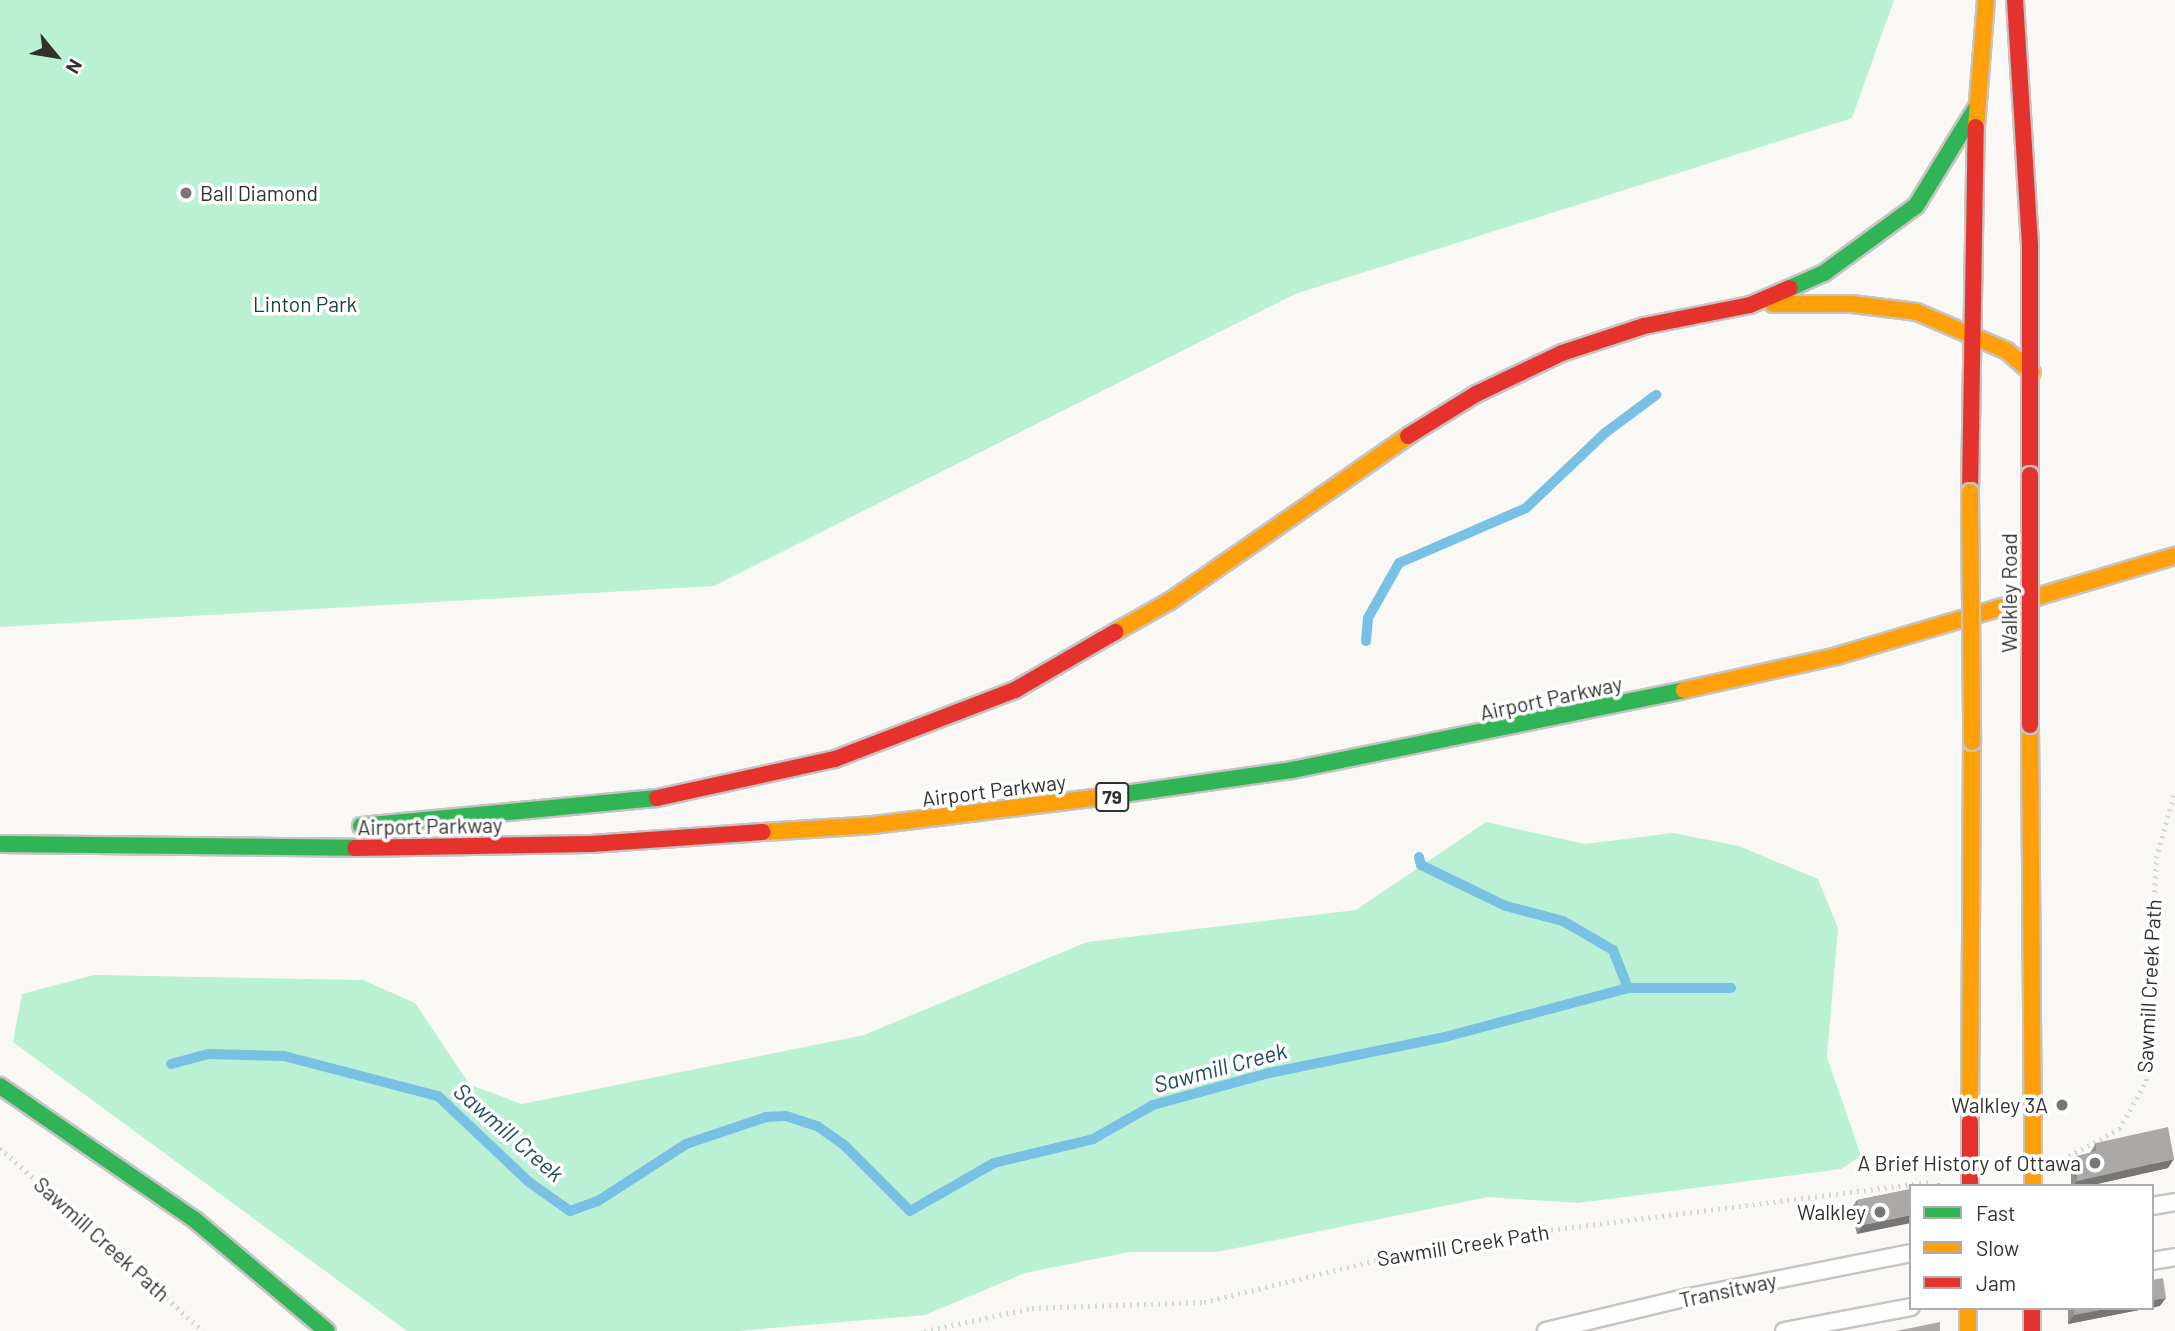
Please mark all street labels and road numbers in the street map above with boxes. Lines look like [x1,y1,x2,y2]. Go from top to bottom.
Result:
street label: Walkley Road [1996,533,2022,653]
street label: Airport Parkway [1478,671,1624,725]
street label: Airport Parkway [921,769,1067,811]
road number: 79 [1094,782,1130,812]
street label: Airport Parkway [357,812,503,840]
street label: Sawmill Creek Path [2132,898,2166,1074]
street label: Sawmill Creek Path [29,1171,175,1307]
street label: Sawmill Creek Path [1375,1219,1551,1271]
street label: Transitway [1677,1267,1779,1313]

